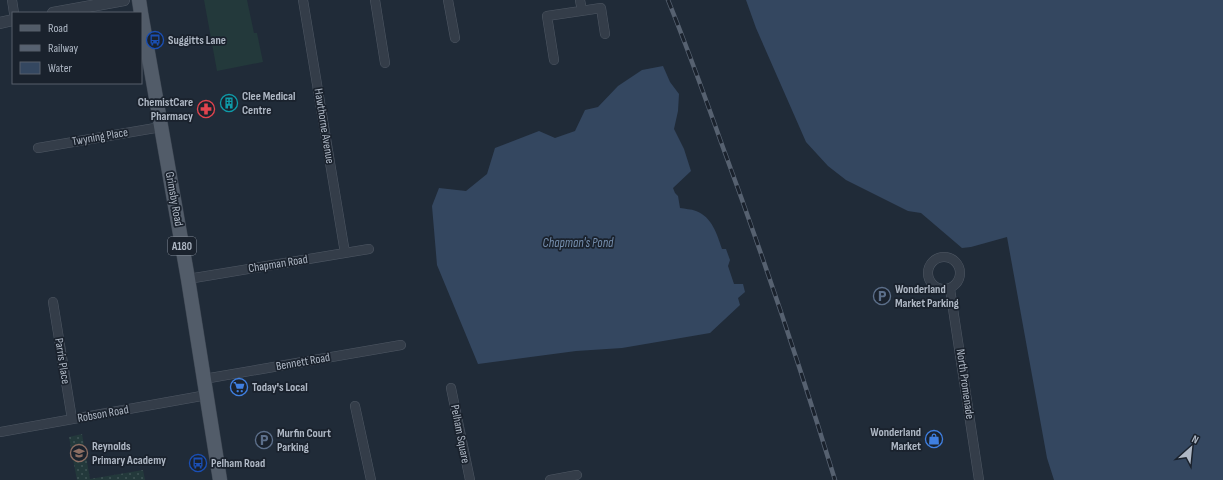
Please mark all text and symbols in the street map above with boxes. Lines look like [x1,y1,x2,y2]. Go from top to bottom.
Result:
legend [12,12,142,84]
text: Road [48,21,68,36]
bus stop icon: Suggitts Lane [145,30,165,50]
place label: Suggitts Lane [168,33,226,48]
text: Railway [48,41,79,56]
text: Water [48,61,72,76]
street label: Hawthorne Avenue [311,87,337,165]
place label: Clee Medical Centre [242,89,295,118]
building icon: Clee Medical Centre [219,93,239,113]
place label: ChemistCare Pharmacy [138,95,193,124]
pharmacy icon: ChemistCare Pharmacy [196,99,216,119]
street label: Twyning Place [71,125,129,149]
street label: Grimsby Road [162,171,186,227]
water label: Chapman's Pond [543,235,614,251]
road number: A180 [168,237,196,255]
street label: Chapman Road [247,252,309,276]
place label: Wonderland Market Parking [895,282,959,311]
parking icon: Wonderland Market Parking [872,286,892,306]
street label: Parris Place [51,337,73,385]
street label: North Promenade [953,348,977,420]
street label: Bennett Road [275,350,331,374]
supermarket icon: Today's Local [229,377,249,397]
place label: Today's Local [252,380,308,395]
street label: Robson Road [76,402,130,426]
street label: Pelham Square [447,403,473,465]
place label: Wonderland Market [870,425,921,454]
place label: Murfin Court Parking [277,426,331,455]
north arrow [1171,428,1211,468]
shop icon: Wonderland Market [924,429,944,449]
parking icon: Murfin Court Parking [254,430,274,450]
text: N [1190,432,1201,447]
place label: Reynolds Primary Academy [92,439,166,468]
school or university icon: Reynolds Primary Academy [69,443,89,463]
bus stop icon: Pelham Road [188,453,208,473]
place label: Pelham Road [211,456,265,471]

